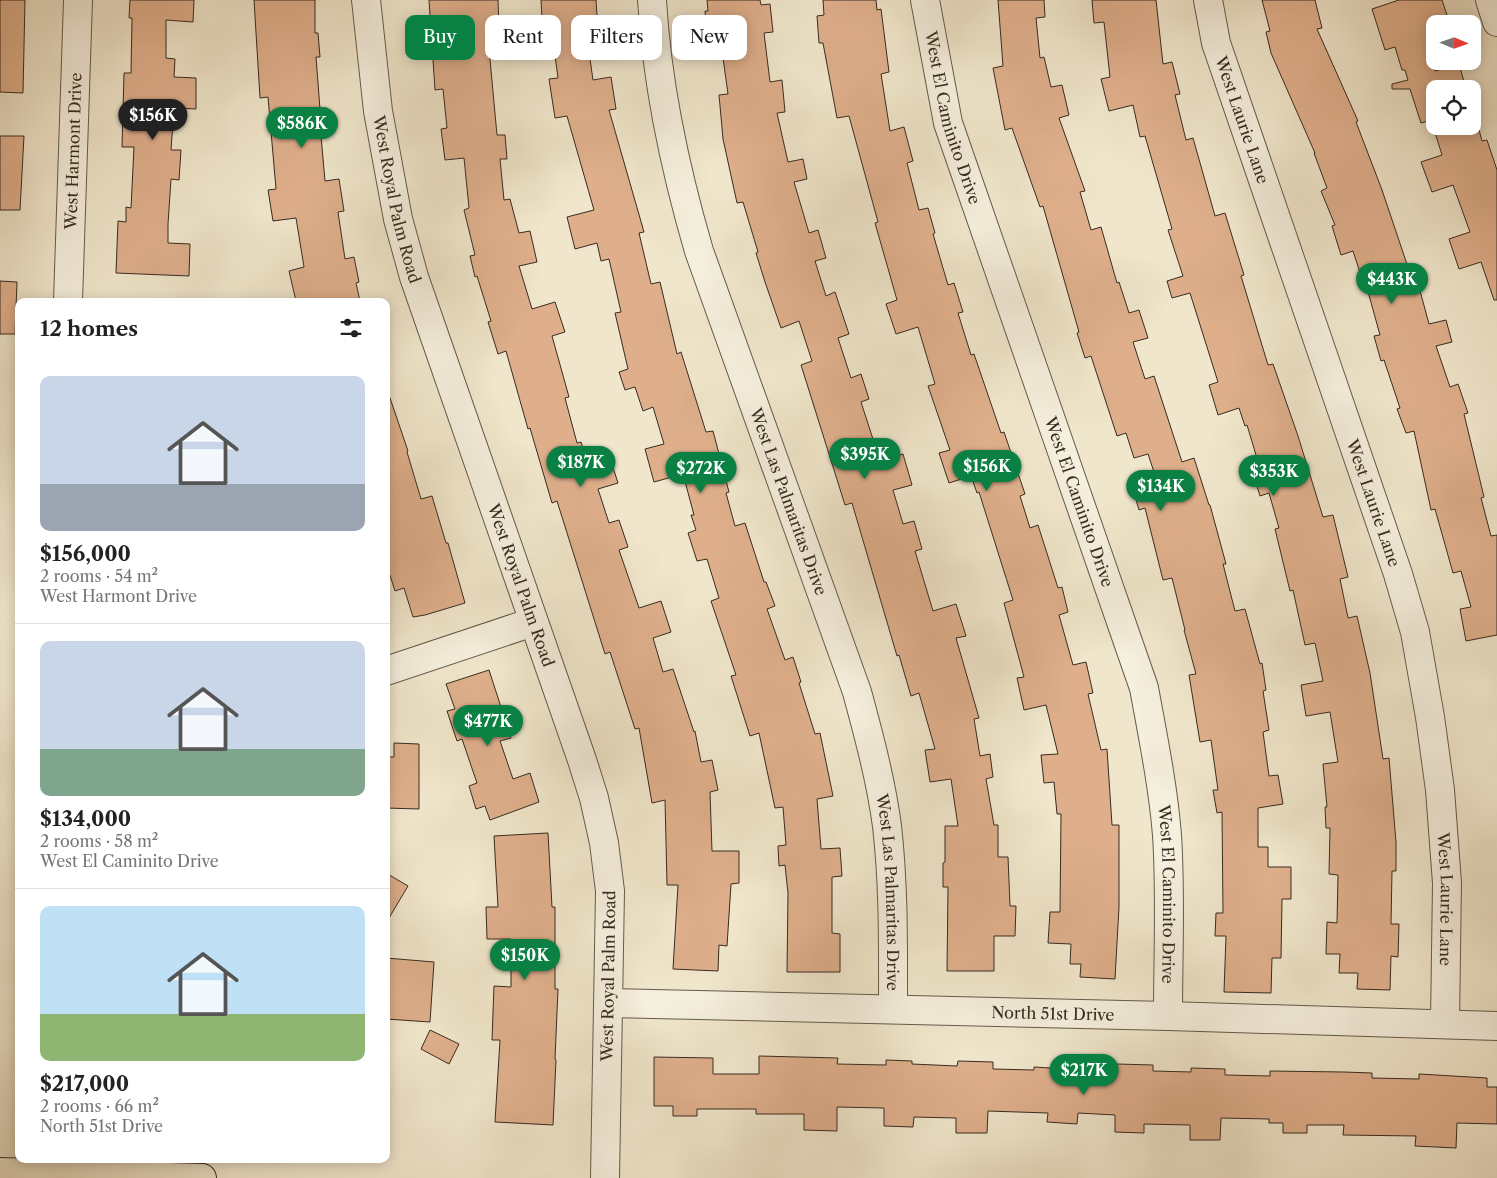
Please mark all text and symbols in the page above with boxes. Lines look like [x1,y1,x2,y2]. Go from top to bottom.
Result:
chip: Buy [405,15,475,60]
chip: Rent [485,15,561,60]
chip: Filters [571,15,662,60]
chip: New [672,15,747,60]
north arrow [1426,15,1481,70]
map controls [1426,15,1481,135]
street label: West El Caminito Drive [921,28,985,207]
street label: West Laurie Lane [1211,53,1273,186]
street label: West Harmont Drive [60,72,86,231]
button: locate [1426,80,1481,135]
pin: $156K [118,98,188,141]
text: $156K [129,105,177,125]
pin: $586K [267,106,337,149]
text: $586K [277,113,327,133]
street label: West Royal Palm Road [369,113,425,286]
pin: $443K [1357,262,1427,305]
text: $443K [1367,269,1417,289]
icon: filters [337,314,365,342]
text: 12 homes [40,316,138,341]
street label: West Las Palmaritas Drive [746,404,831,598]
icon: home [158,408,248,498]
street label: West El Caminito Drive [1040,413,1118,590]
street label: West Laurie Lane [1342,436,1405,569]
pin: $395K [830,438,900,480]
text: $395K [840,444,890,464]
pin: $187K [546,446,616,488]
pin: $156K [952,450,1022,492]
text: $187K [557,452,605,472]
pin: $272K [666,452,736,494]
pin: $353K [1239,454,1309,497]
text: $156K [963,456,1011,476]
text: $272K [677,458,725,478]
text: $353K [1250,461,1298,481]
pin: $134K [1126,470,1196,512]
text: $134K [1137,476,1185,496]
street label: West Royal Palm Road [483,500,559,670]
text: $156,000 [40,541,131,566]
text: 2 rooms · 54 m² [40,566,158,586]
text: West Harmont Drive [40,586,197,606]
icon: home [158,674,248,764]
pin: $477K [453,704,523,747]
text: $477K [464,711,512,731]
street label: West Las Palmaritas Drive [872,791,903,991]
street label: West El Caminito Drive [1154,803,1179,984]
text: $134,000 [40,806,131,831]
text: 2 rooms · 58 m² [40,831,158,851]
street label: West Laurie Lane [1433,831,1457,966]
text: West El Caminito Drive [40,851,219,871]
street label: West Royal Palm Road [596,890,619,1063]
pin: $150K [490,938,560,981]
icon: home [158,939,248,1029]
text: $150K [501,945,549,965]
street label: North 51st Drive [991,1002,1115,1025]
pin: $217K [1049,1054,1119,1096]
text: $217K [1061,1060,1107,1080]
text: $217,000 [40,1071,129,1096]
text: 2 rooms · 66 m² [40,1096,159,1116]
text: North 51st Drive [40,1116,163,1136]

